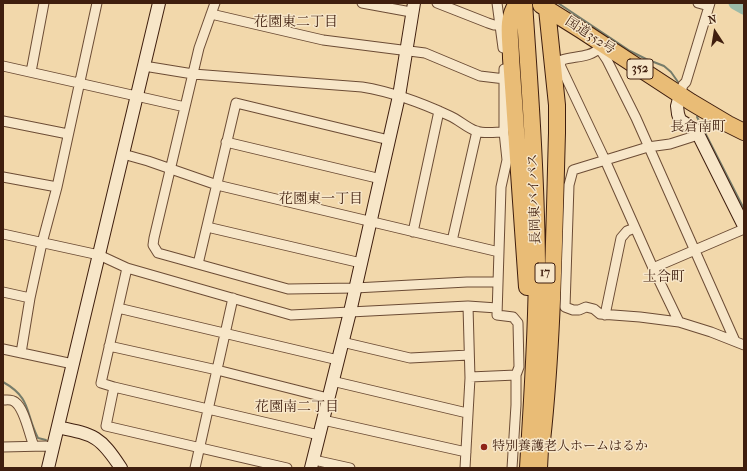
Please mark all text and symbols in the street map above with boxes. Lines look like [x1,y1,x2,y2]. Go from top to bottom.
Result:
north arrow [695,12,735,52]
text: N [707,13,718,27]
street label: 国道352号 [562,14,618,58]
district label: 花園東二丁目 [254,15,338,31]
road number: 352 [627,59,653,79]
district label: 長倉南町 [670,120,726,136]
street label: 長岡東バイパス [526,153,544,245]
district label: 花園東一丁目 [279,192,363,208]
road number: 17 [535,263,555,283]
district label: 土合町 [643,270,685,286]
district label: 花園南二丁目 [255,400,339,416]
place label: 特別養護老人ホームはるか [492,439,648,455]
marker: 特別養護老人ホームはるか [479,442,489,452]

